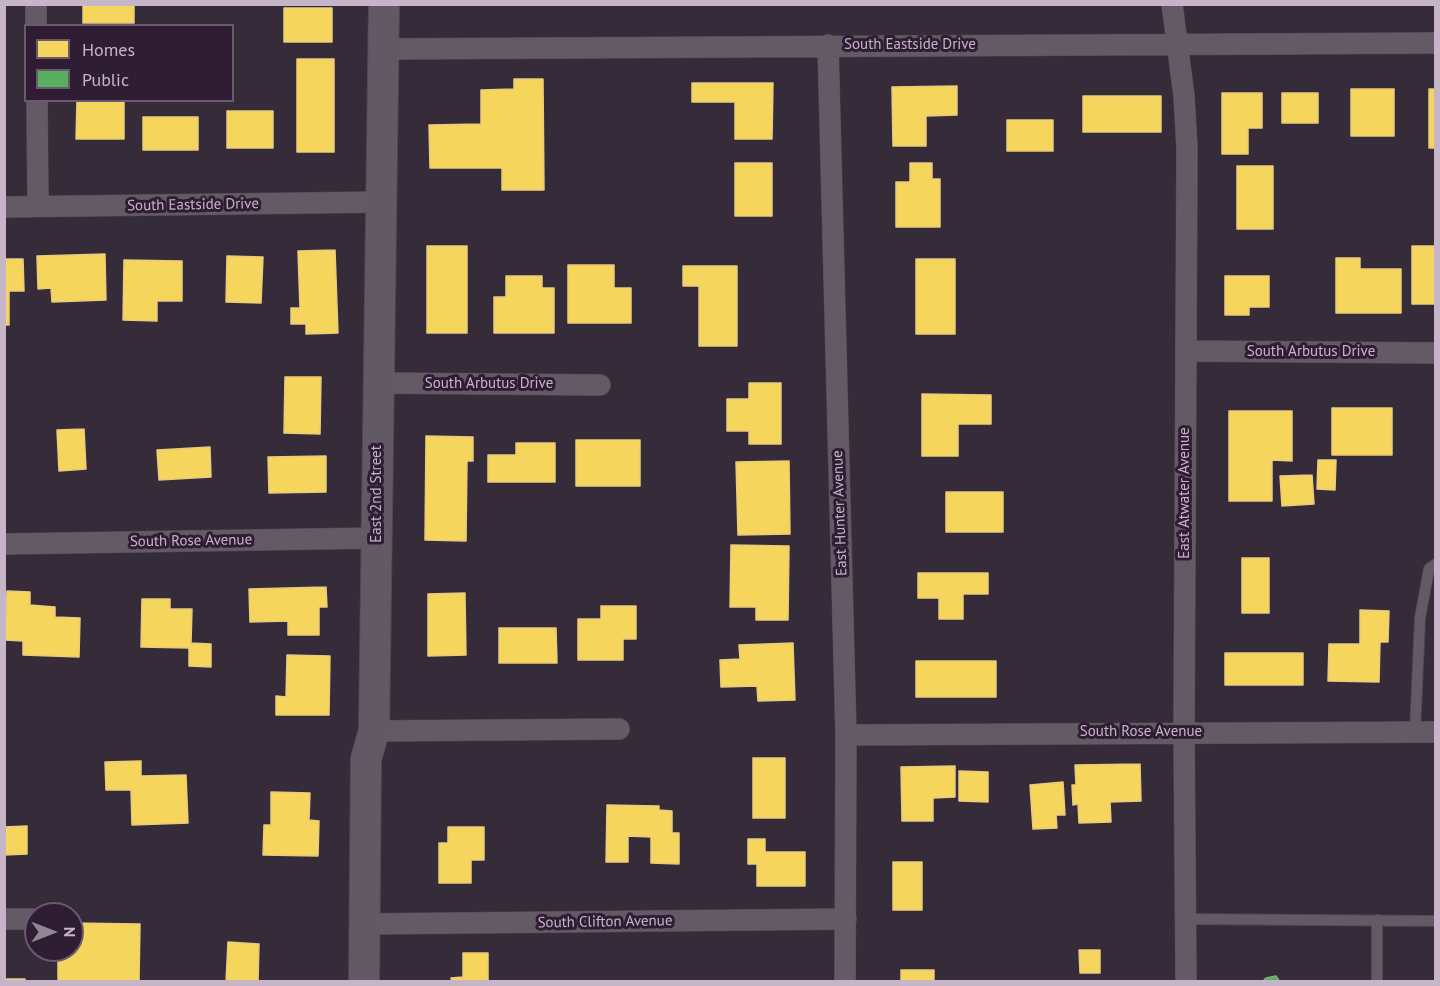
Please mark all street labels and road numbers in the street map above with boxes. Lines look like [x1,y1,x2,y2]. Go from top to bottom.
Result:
street label: South Eastside Drive [844,36,976,54]
street label: South Eastside Drive [127,195,259,215]
street label: South Arbutus Drive [1247,343,1375,361]
street label: South Arbutus Drive [425,375,553,393]
street label: East Atwater Avenue [1176,427,1194,559]
street label: East 2nd Street [368,445,386,543]
street label: East Hunter Avenue [829,450,851,576]
street label: South Rose Avenue [130,531,252,551]
street label: South Rose Avenue [1080,723,1202,741]
street label: South Clifton Avenue [537,912,673,932]

